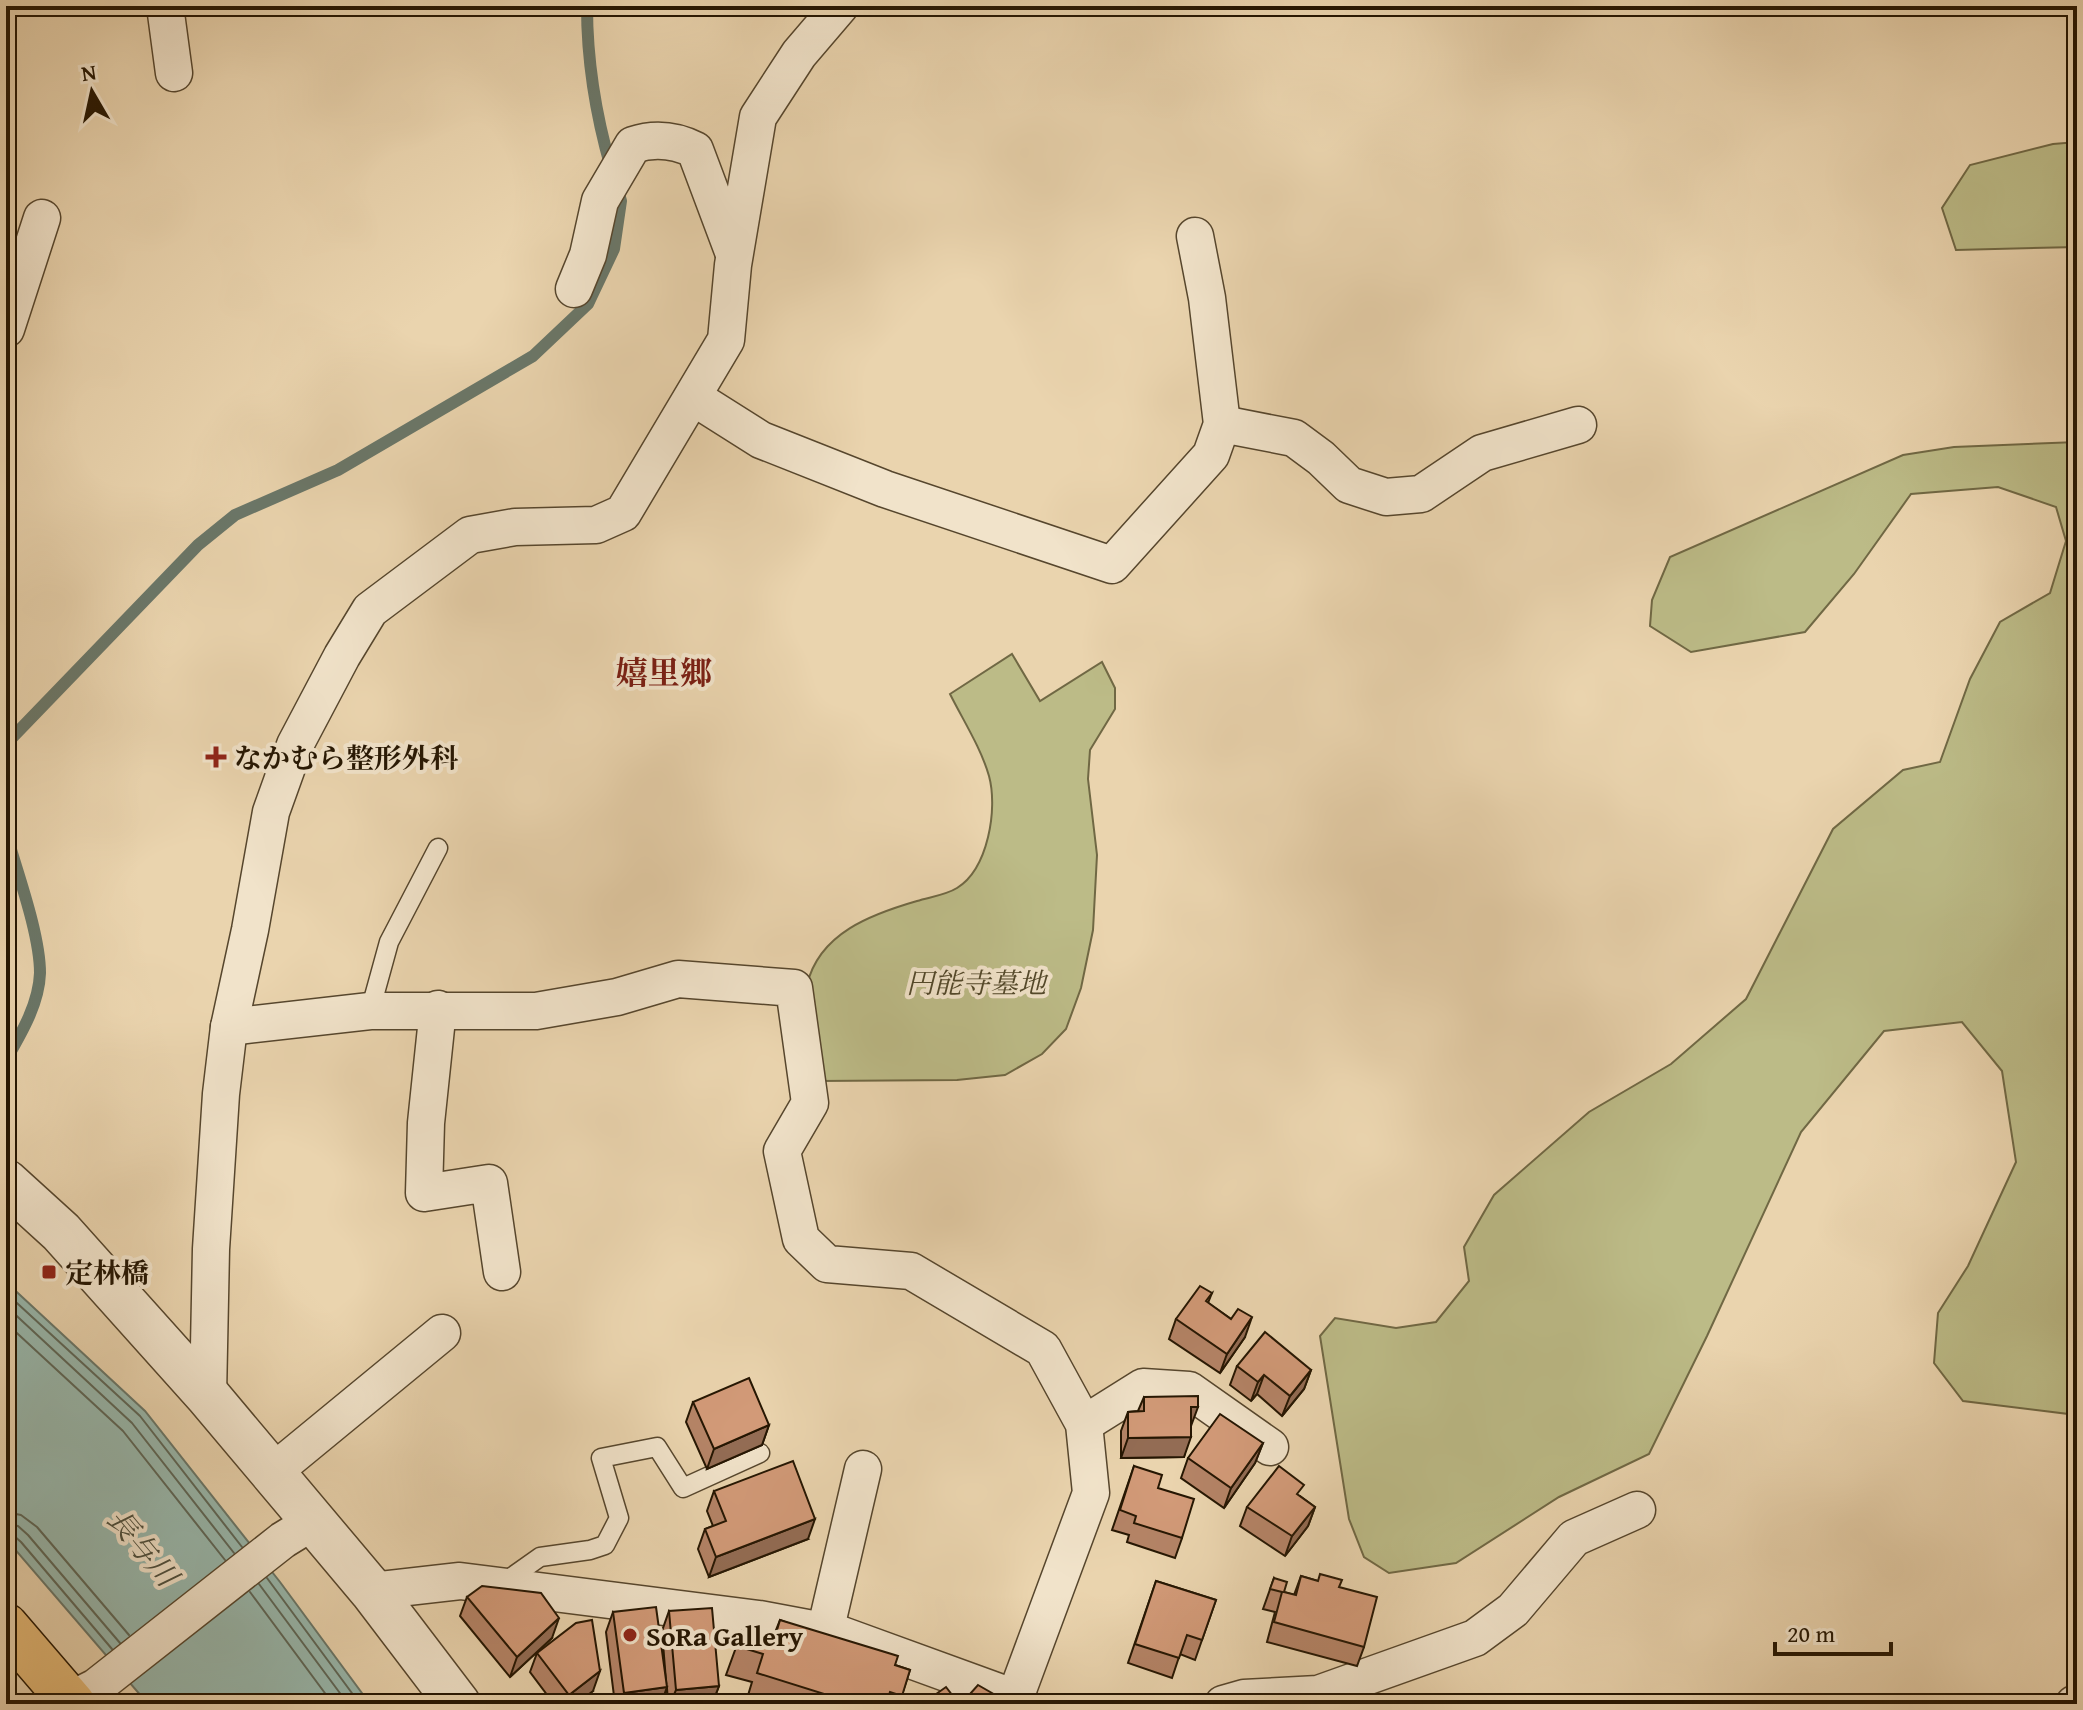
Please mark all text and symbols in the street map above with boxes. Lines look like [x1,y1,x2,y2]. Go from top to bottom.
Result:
north arrow [52,52,132,132]
text: N [79,55,99,89]
district label: 嬉里郷 [616,649,712,696]
place label: なかむら整形外科 [234,737,459,778]
marker: なかむら整形外科 [205,746,227,768]
park label: 円能寺墓地 [906,962,1049,1003]
place label: 定林橋 [65,1252,149,1293]
marker: 定林橋 [40,1263,58,1281]
water label: 長与川 [97,1498,191,1598]
scale bar [1775,1606,1891,1656]
place label: SoRa Gallery [646,1615,804,1656]
text: 20 m [1787,1616,1835,1651]
marker: SoRa Gallery [621,1626,639,1644]

